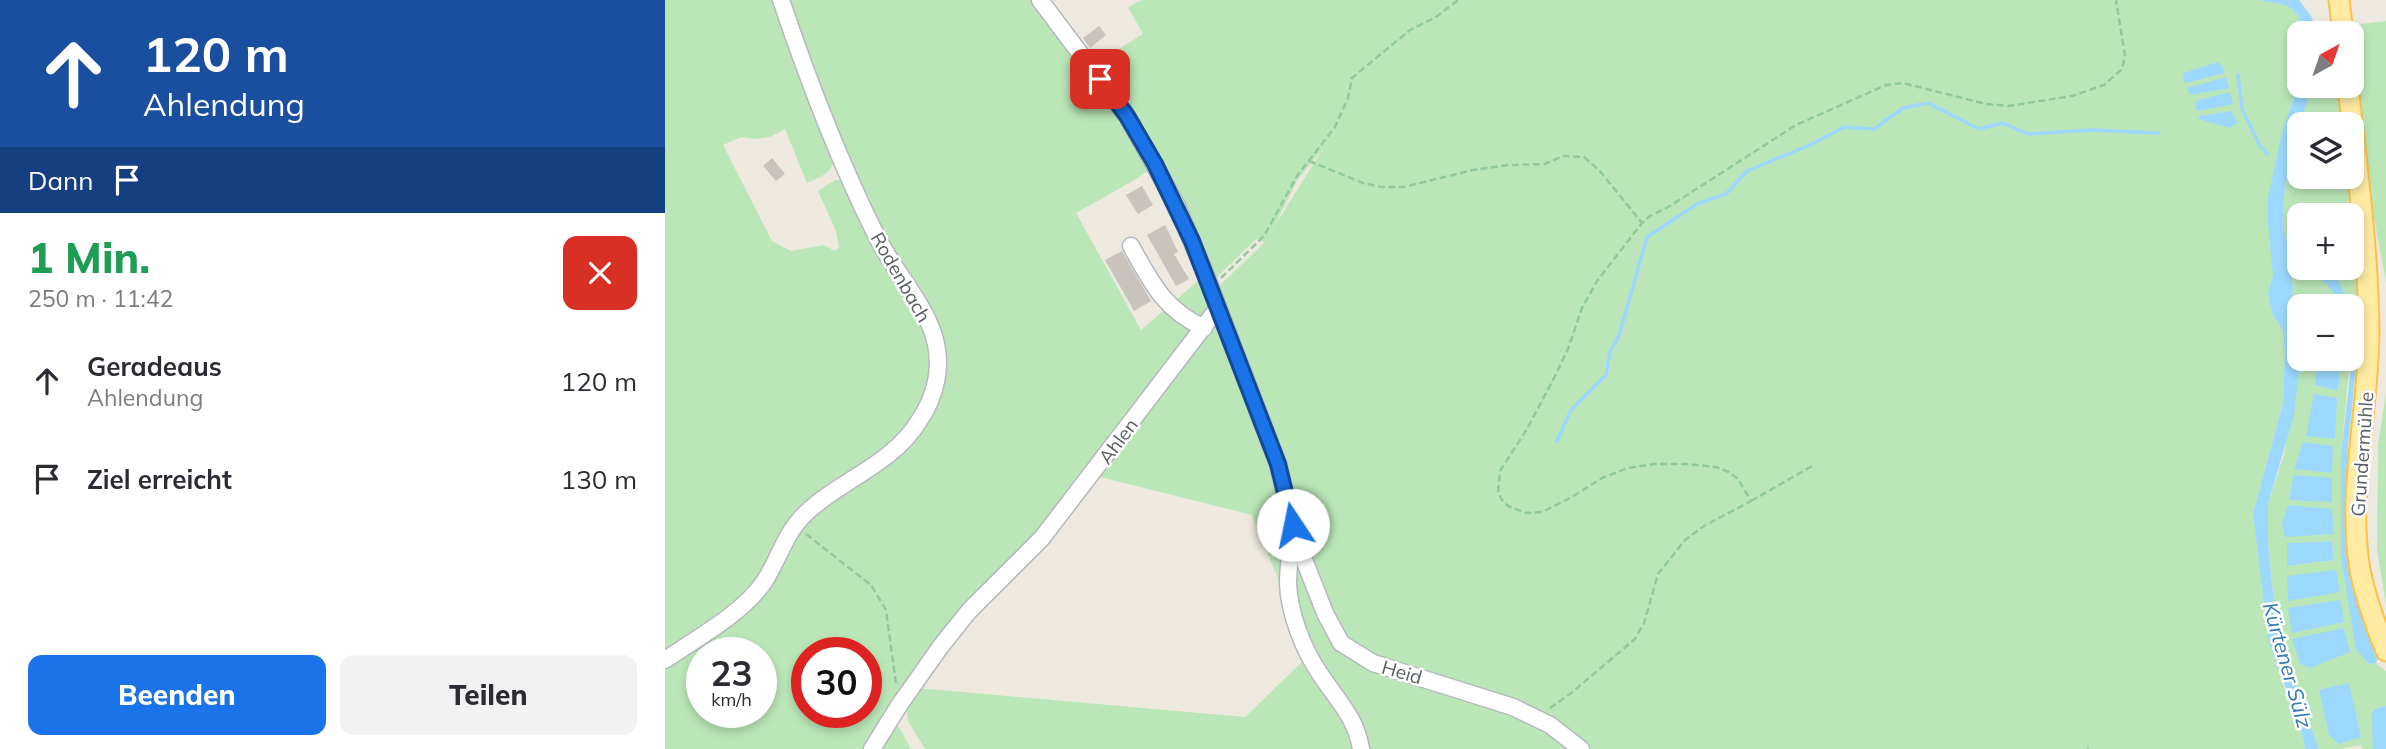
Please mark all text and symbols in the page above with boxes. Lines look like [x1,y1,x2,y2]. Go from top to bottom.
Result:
north arrow [2287,21,2364,98]
map controls [2287,21,2364,371]
text: 120 m [143,23,289,84]
icon: ahead [28,28,119,119]
pin [1070,49,1130,109]
icon: arrive [1081,60,1119,98]
text: Ahlendung [143,84,305,124]
button: layers [2287,112,2364,189]
icon: arrive [108,161,146,199]
text: Dann [28,164,94,197]
button: + [2287,203,2364,280]
street label: Rodenbach [866,228,936,326]
text: 1 Min. [28,231,150,284]
button: close [563,236,637,310]
text: 250 m · 11:42 [28,284,173,313]
button: − [2287,294,2364,371]
text: Geradeaus [87,350,222,383]
icon: ahead [28,362,66,400]
text: 120 m [561,365,637,398]
text: Ahlendung [87,383,203,412]
street label: Grundermühle [2346,391,2378,517]
street label: Ahlen [1093,413,1143,469]
icon: arrive [28,460,66,498]
text: Ziel erreicht [87,463,232,496]
text: 130 m [561,463,637,496]
position arrow [1256,488,1330,562]
water label: Kürtener Sülz [2258,599,2318,731]
speed limit sign: 30 [791,637,882,728]
text: 23 [710,651,753,695]
button: Beenden [28,655,326,735]
button: Teilen [340,655,637,735]
street label: Heid [1379,655,1425,689]
text: km/h [711,688,752,711]

